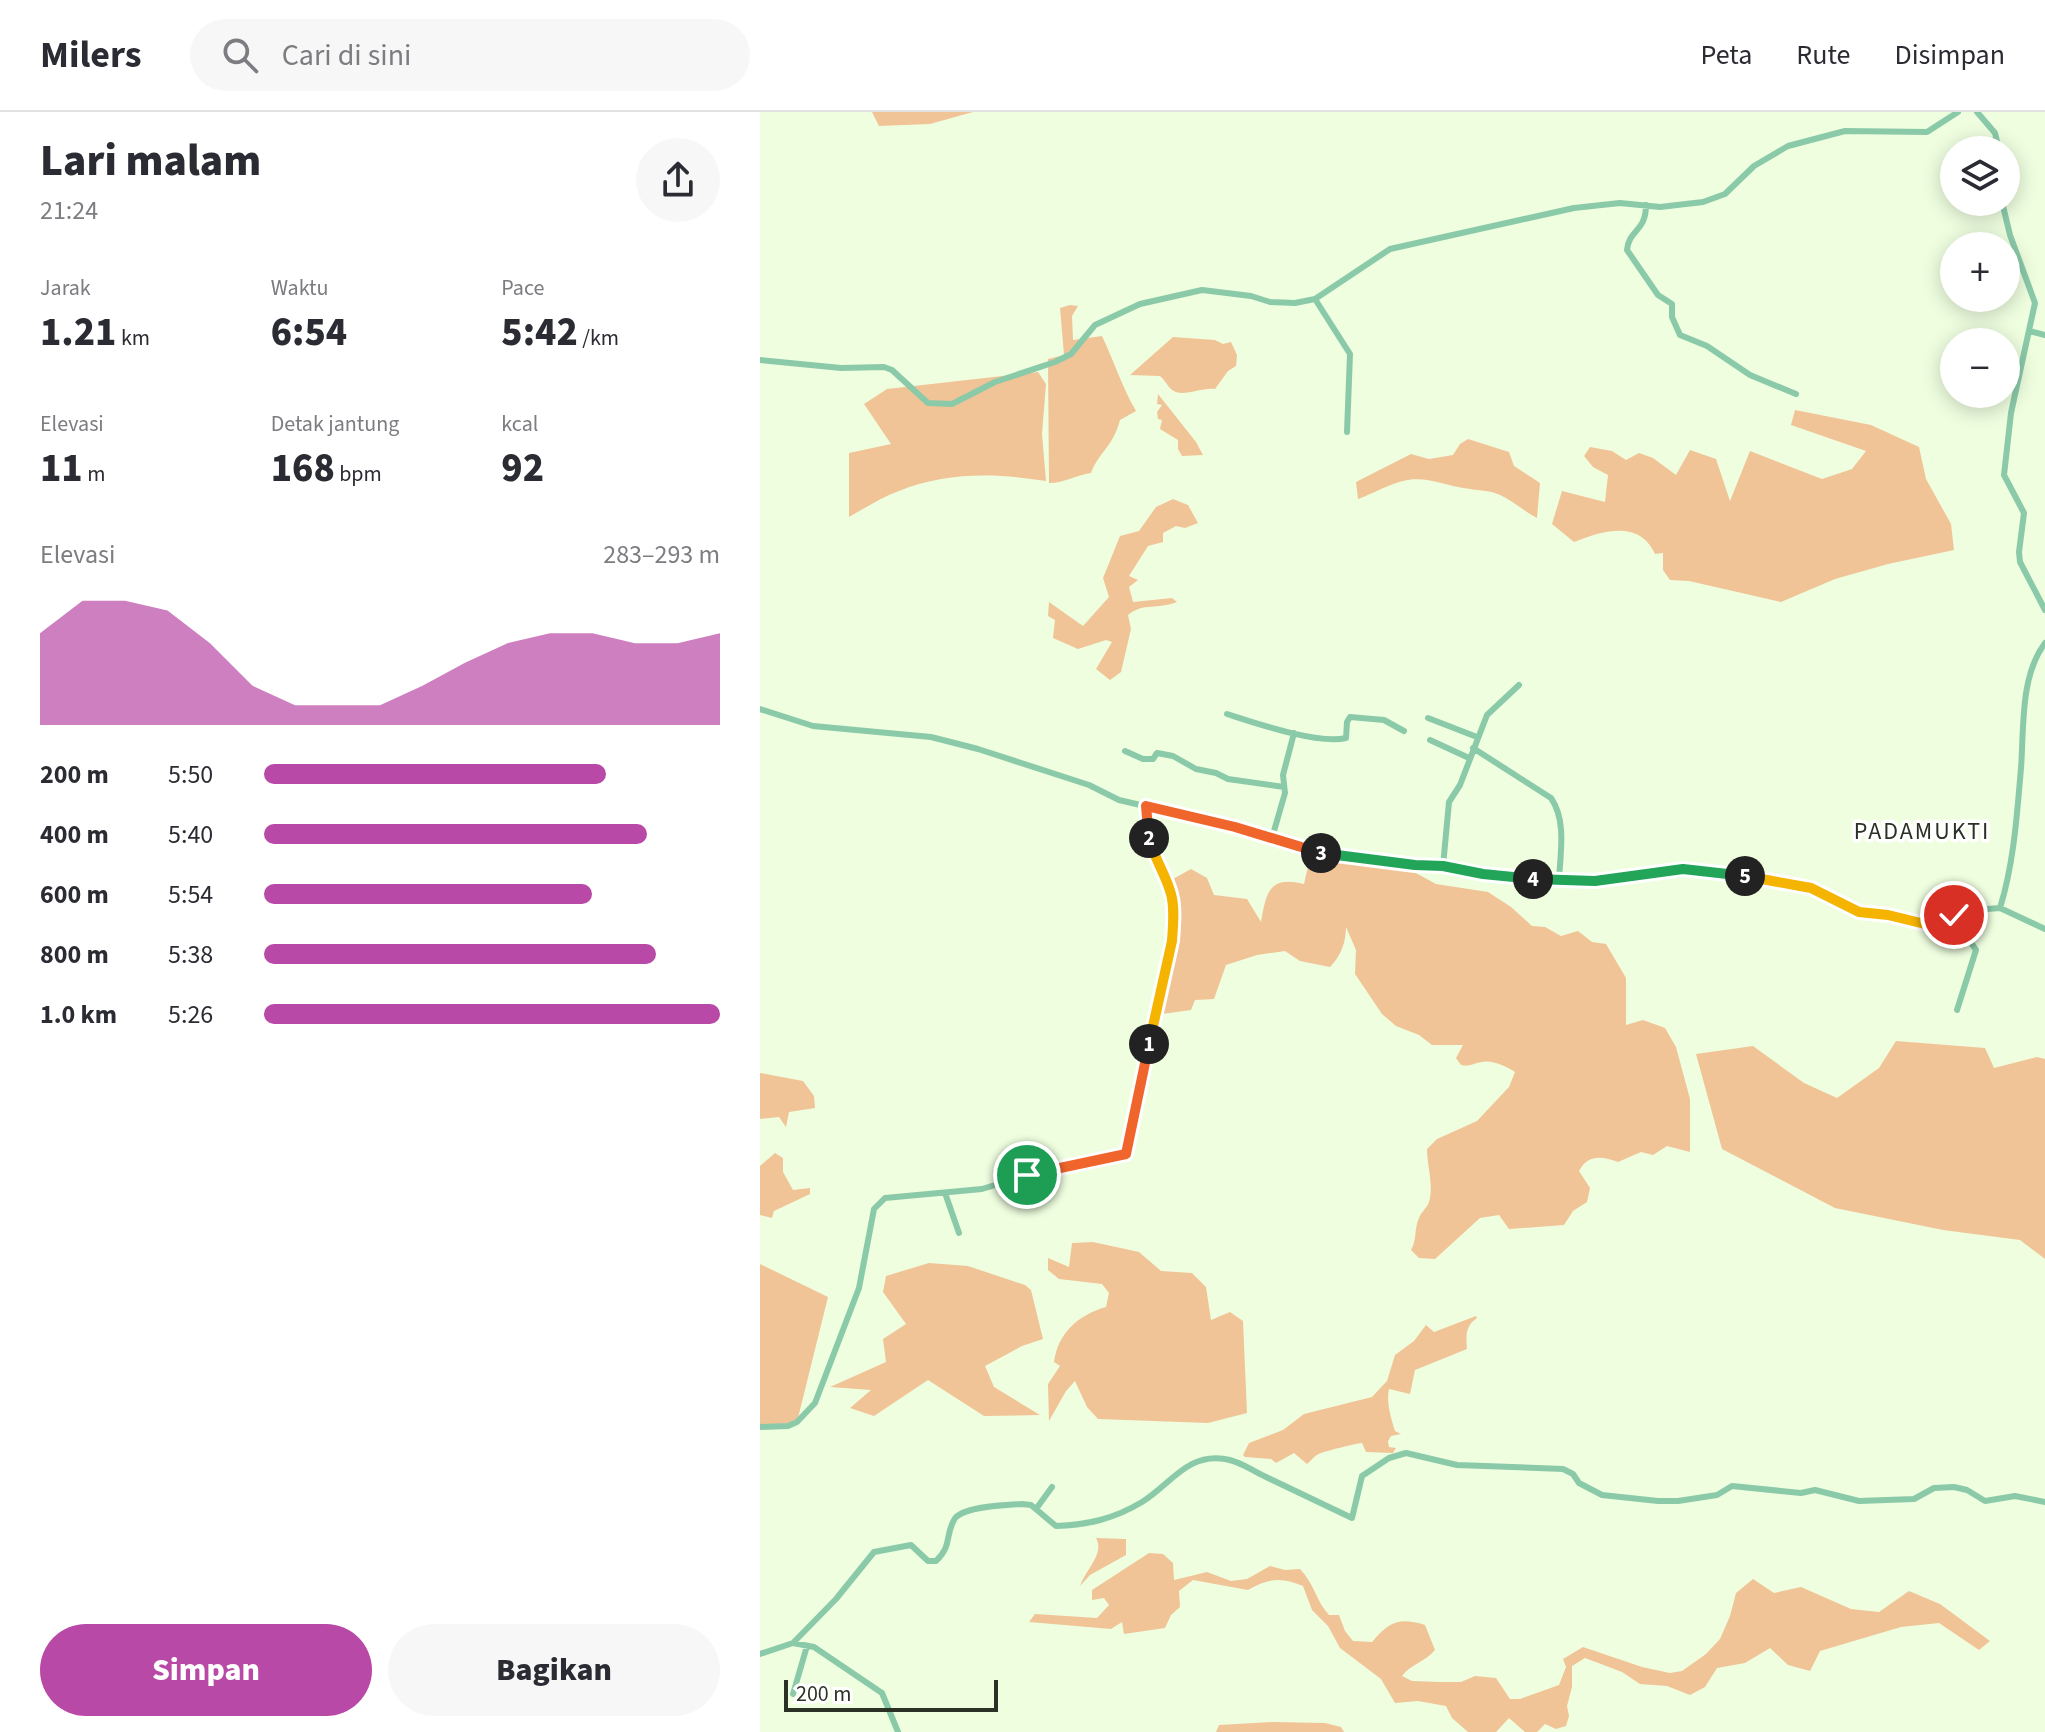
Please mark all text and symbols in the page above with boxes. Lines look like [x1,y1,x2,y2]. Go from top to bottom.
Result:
search box [190,19,750,91]
text: Milers [40,28,142,82]
icon: search [218,33,262,77]
text: Cari di sini [282,34,411,77]
text: Peta [1701,35,1752,75]
text: Rute [1796,35,1850,75]
text: Disimpan [1894,35,2005,75]
text: Lari malam [40,130,261,193]
map controls [1940,136,2020,408]
button: layers [1940,136,2020,216]
button: share [636,138,720,222]
text: 21:24 [40,192,98,229]
button: + [1940,232,2020,312]
text: Jarak [40,272,91,304]
text: Waktu [271,272,329,304]
text: Pace [501,272,544,304]
text: 1.21 [40,304,116,361]
text: 6:54 [271,304,347,361]
text: 5:42 [501,304,578,361]
text: km [116,322,150,354]
text: /km [578,322,619,354]
button: − [1940,328,2020,408]
text: Elevasi [40,408,104,440]
text: Detak jantung [271,408,399,440]
text: kcal [501,408,538,440]
text: 11 [40,440,83,497]
text: 168 [271,440,335,497]
text: 92 [501,440,544,497]
text: m [83,458,105,490]
text: bpm [335,458,382,490]
text: Elevasi [40,536,115,573]
text: 283–293 m [603,536,720,573]
text: 200 m [40,756,109,793]
text: 5:50 [168,756,213,793]
district label: PADAMUKTI [1854,814,1990,849]
text: 400 m [40,816,109,853]
text: 5:40 [168,816,213,853]
pin: 2 [1129,818,1169,858]
text: 2 [1143,822,1155,854]
pin: 3 [1301,833,1341,873]
text: 3 [1315,837,1327,869]
pin: 5 [1725,856,1765,896]
pin: 4 [1513,859,1553,899]
text: 5 [1739,860,1751,892]
text: 4 [1527,863,1539,895]
text: 600 m [40,876,109,913]
text: 5:54 [168,876,213,913]
pin [1920,881,1988,949]
icon: check [1932,893,1976,937]
text: 800 m [40,936,109,973]
text: 5:38 [168,936,213,973]
text: 1.0 km [40,996,117,1033]
text: 5:26 [168,996,213,1033]
pin: 1 [1129,1024,1169,1064]
text: 1 [1143,1028,1155,1060]
pin [993,1141,1061,1209]
icon: arrive [1005,1153,1049,1197]
button: Simpan [40,1624,372,1716]
button: Bagikan [388,1624,720,1716]
scale bar [784,1676,998,1712]
text: 200 m [796,1678,851,1710]

